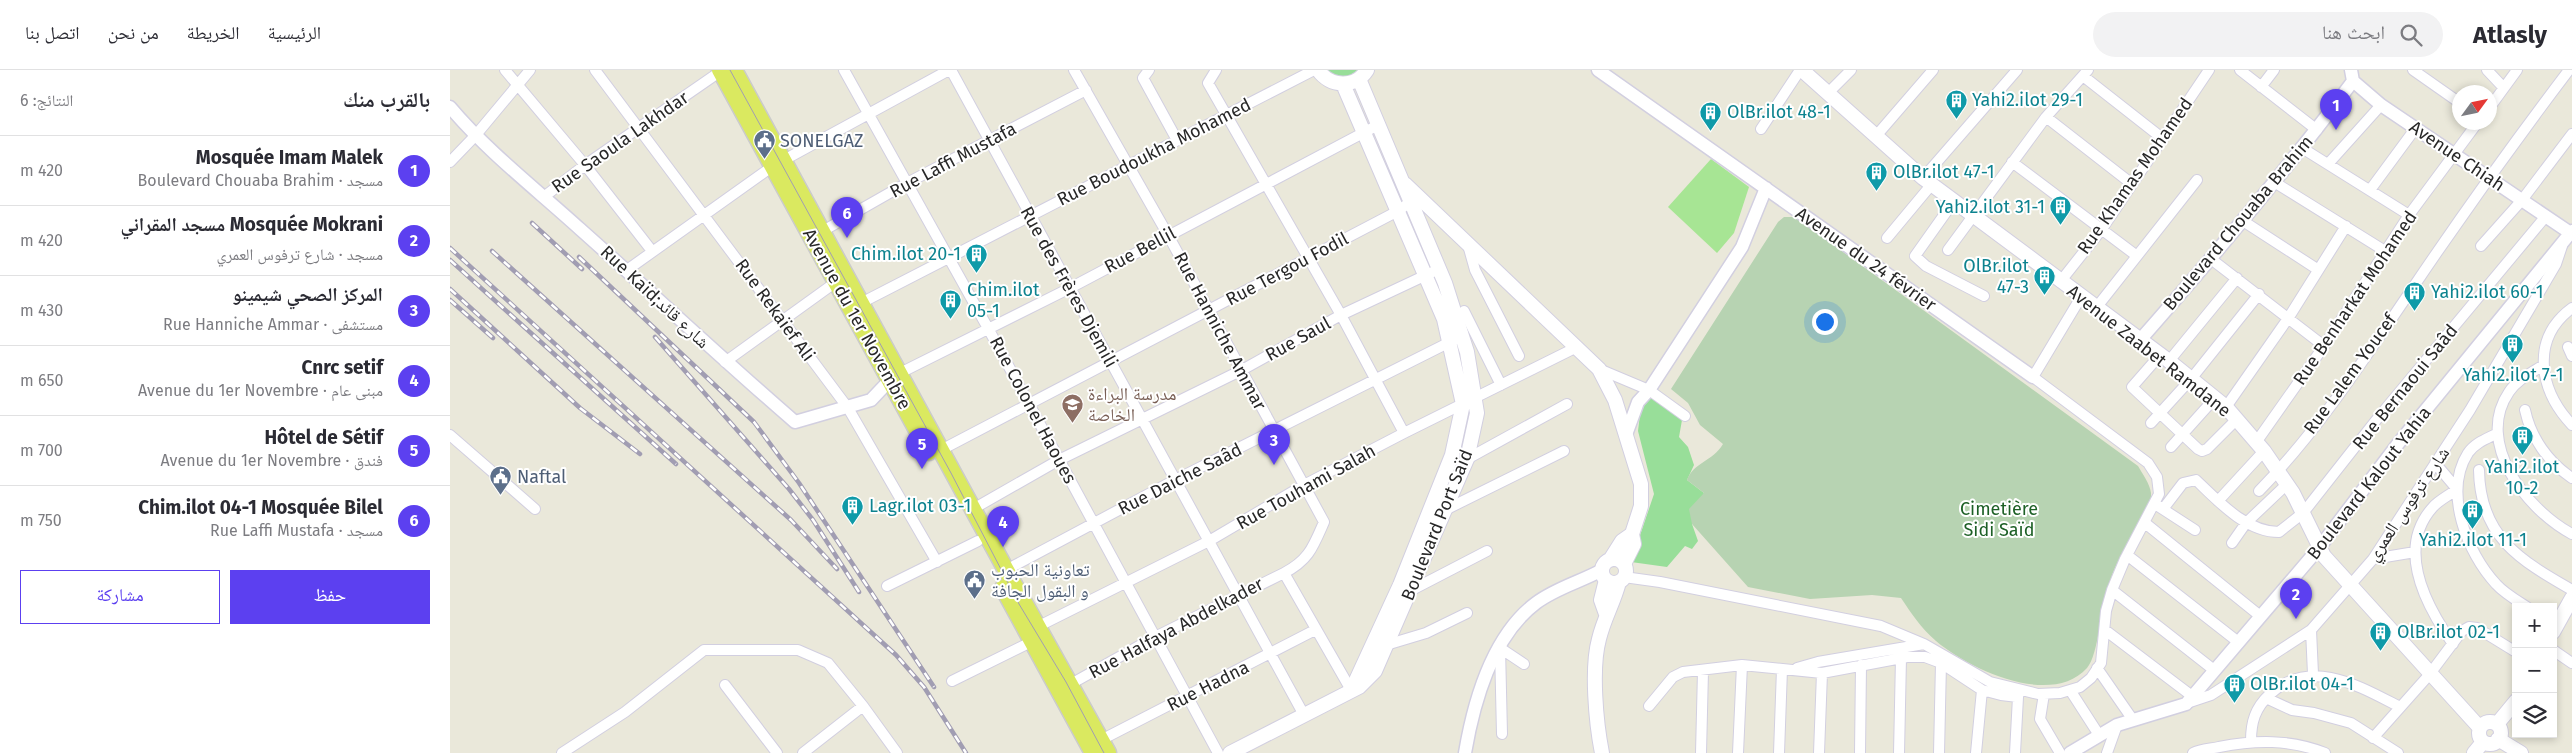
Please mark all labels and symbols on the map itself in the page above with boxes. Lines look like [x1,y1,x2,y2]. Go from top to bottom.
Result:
north arrow [2452,85,2497,130]
street label: Rue Saoula Lakhdar [547,86,693,198]
building icon: Yahi2.ilot 29-1 [1944,88,1968,119]
place label: Yahi2.ilot 29-1 [1972,89,2083,111]
pin: 1 [2320,89,2352,130]
street label: Rue Boudoukha Mohamed [1053,93,1255,211]
street label: Rue Khamas Mohamed [2073,94,2197,258]
building icon: OlBr.ilot 48-1 [1699,100,1723,131]
place label: OlBr.ilot 48-1 [1727,101,1831,123]
street label: Avenue Chiah [2405,116,2509,196]
street label: Rue Laffi Mustafa [886,117,1020,203]
public building icon: SONELGAZ [752,129,776,160]
place label: SONELGAZ [780,130,863,152]
street label: Boulevard Chouaba Brahim [2158,131,2318,315]
building icon: OlBr.ilot 47-1 [1865,160,1889,191]
place label: OlBr.ilot 47-1 [1893,161,1994,183]
building icon: Yahi2.ilot 31-1 [2049,195,2073,226]
place label: Yahi2.ilot 31-1 [1936,196,2045,218]
pin: 6 [831,197,863,238]
street label: Avenue du 24 février [1791,202,1941,316]
street label: Rue des Frères Djemili [1016,203,1122,371]
street label: Rue Benharkat Mohamed [2288,207,2422,389]
street label: Rue Bellil [1101,222,1179,278]
street label: Avenue du 1er Novembre [798,225,916,413]
street label: Rue Tergou Fodil [1222,227,1352,311]
street label: Rue Kaïd;شارع قائد [596,241,714,353]
building icon: Chim.ilot 20-1 [965,242,989,273]
place label: Chim.ilot 20-1 [851,243,961,265]
street label: Rue Hanniche Ammar [1169,248,1271,414]
street label: Rue Rekaïef Ali [730,254,820,366]
place label: OlBr.ilot 47-3 [1963,255,2029,298]
building icon: OlBr.ilot 47-3 [2033,264,2057,295]
place label: Chim.ilot 05-1 [967,279,1040,322]
street label: Avenue Zaabet Ramdane [2063,280,2235,422]
building icon: Yahi2.ilot 60-1 [2403,280,2427,311]
place label: Yahi2.ilot 60-1 [2431,281,2544,303]
building icon: Chim.ilot 05-1 [939,288,963,319]
street label: Rue Lalem Youcef [2299,308,2402,438]
your location [1812,309,1838,335]
street label: Rue Saul [1261,312,1335,366]
street label: Rue Bernaoui Saâd [2348,320,2462,454]
street label: Rue Colonel Haoues [985,333,1081,487]
building icon: Yahi2.ilot 7-1 [2501,333,2525,364]
place label: Yahi2.ilot 7-1 [2463,364,2563,386]
place label: مدرسة البراءة الخاصة [1088,383,1177,426]
school or university icon: مدرسة البراءة الخاصة [1060,392,1084,423]
street label: Boulevard Kalout Yahia [2302,402,2436,564]
pin: 3 [1258,424,1290,465]
building icon: Yahi2.ilot 10-2 [2510,425,2534,456]
pin: 5 [906,428,938,469]
street label: Rue Daiche Saâd [1114,438,1246,520]
street label: Rue Touhami Salah [1233,440,1379,534]
street label: شارع ترفوس العمري [2362,443,2457,567]
street label: Boulevard Port Saïd [1397,446,1477,604]
place label: Yahi2.ilot 10-2 [2485,456,2560,499]
public building icon: Naftal [489,465,513,496]
place label: Naftal [517,466,566,488]
building icon: Lagr.ilot 03-1 [841,494,865,525]
place label: Lagr.ilot 03-1 [869,495,971,517]
park label: Cimetière Sidi Saïd [1960,498,2038,541]
building icon: Yahi2.ilot 11-1 [2461,498,2485,529]
pin: 4 [987,506,1019,547]
place label: Yahi2.ilot 11-1 [2419,529,2527,551]
place label: تعاونية الحبوب و البقول الجافة [991,559,1090,602]
public building icon: تعاونية الحبوب و البقول الجافة [963,568,987,599]
street label: Rue Halfaya Abdelkader [1085,573,1267,683]
pin: 2 [2280,578,2312,619]
building icon: OlBr.ilot 02-1 [2369,620,2393,651]
place label: OlBr.ilot 02-1 [2397,621,2500,643]
street label: Rue Hadna [1163,656,1253,716]
building icon: OlBr.ilot 04-1 [2222,672,2246,703]
place label: OlBr.ilot 04-1 [2250,673,2354,695]

